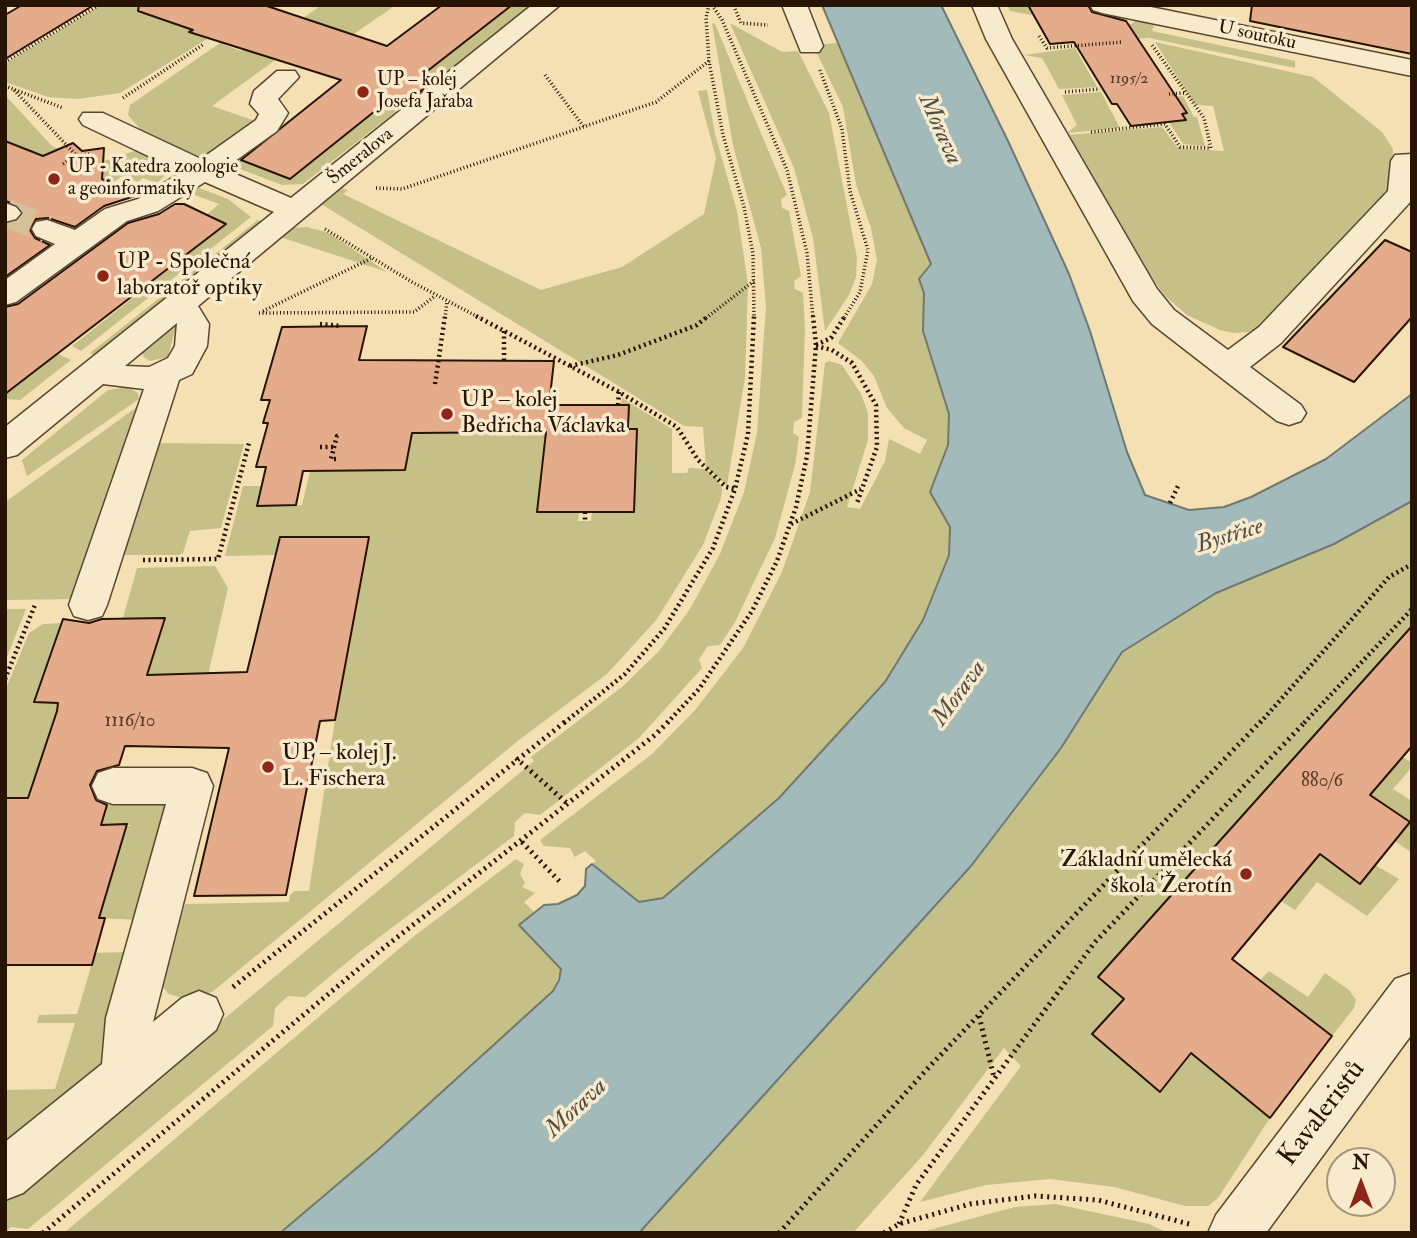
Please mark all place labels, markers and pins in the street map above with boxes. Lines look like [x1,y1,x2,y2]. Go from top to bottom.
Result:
place label: UP – kolej Josefa Jařaba [377,70,473,114]
marker: UP – kolej Josefa Jařaba [355,84,371,100]
place label: UP - Katedra zoologie a geoinformatiky [68,157,238,201]
marker: UP - Katedra zoologie a geoinformatiky [46,171,62,187]
place label: UP - Společná laboratoř optiky [117,249,262,303]
marker: UP - Společná laboratoř optiky [95,268,111,284]
place label: UP – kolej Bedřicha Václavka [461,387,625,441]
marker: UP – kolej Bedřicha Václavka [439,406,455,422]
place label: UP – kolej J. L. Fischera [282,740,396,794]
marker: UP – kolej J. L. Fischera [260,759,276,775]
place label: Základní umělecká škola Žerotín [1061,847,1232,901]
marker: Základní umělecká škola Žerotín [1238,866,1254,882]

